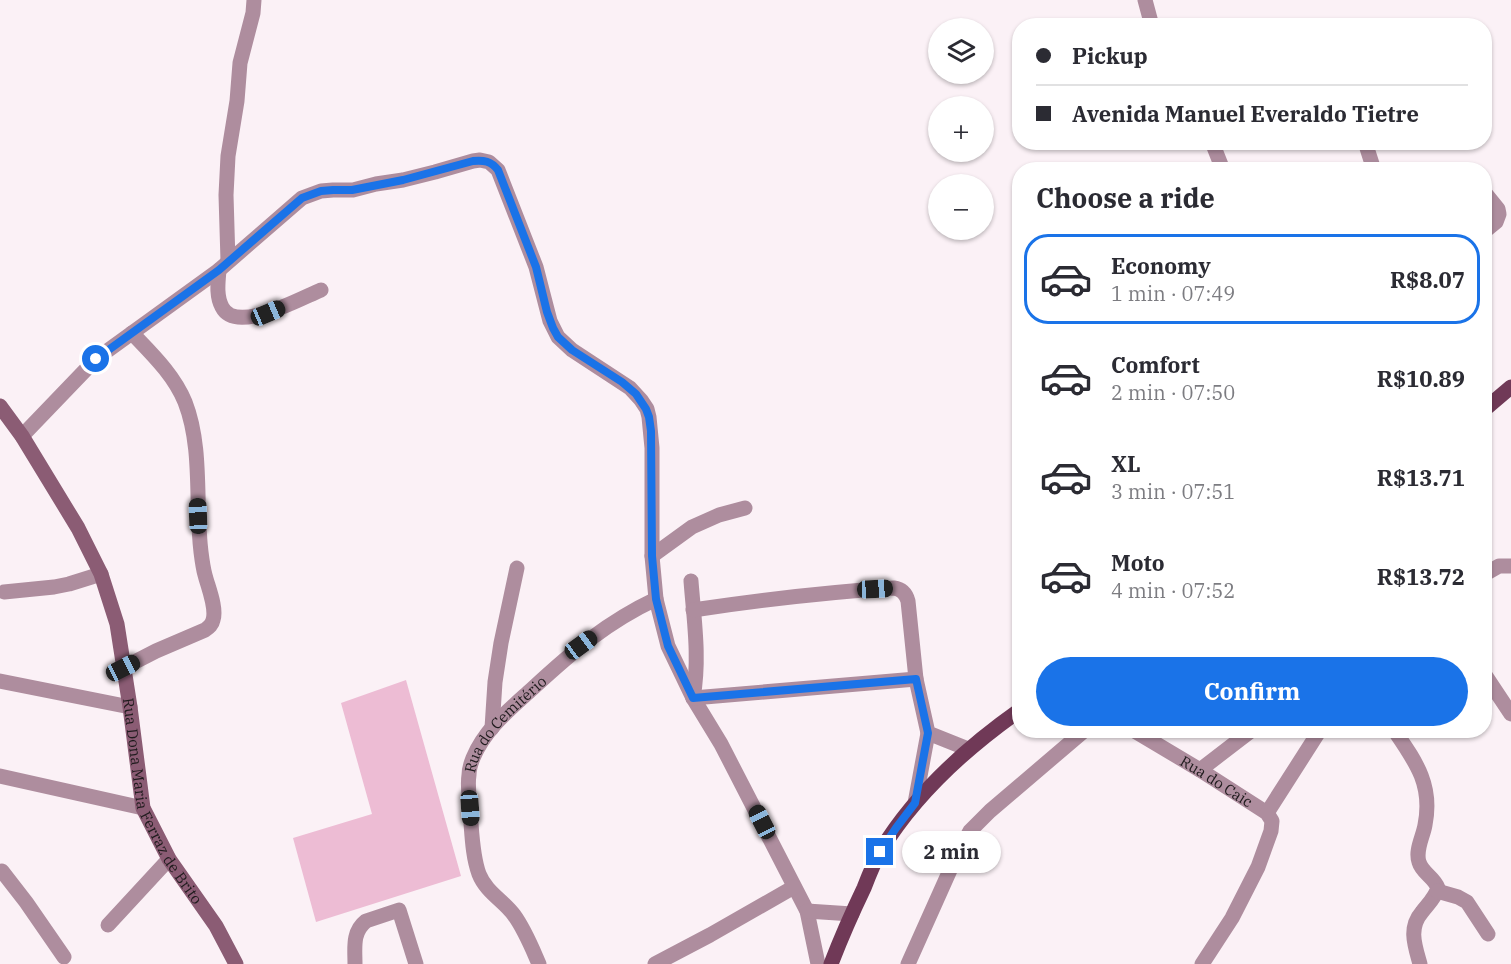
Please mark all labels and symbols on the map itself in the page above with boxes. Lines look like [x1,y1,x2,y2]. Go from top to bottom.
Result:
car [248,298,288,328]
route start [82,345,109,372]
car [188,498,208,534]
car [857,579,893,599]
car [561,627,601,663]
car [103,652,143,684]
street label: Rua do Cemitério [460,671,550,774]
street label: Rua Dona Maria Ferraz de Brito [119,696,207,908]
street label: Rua do Caic [1177,751,1257,811]
car [460,789,480,827]
car [746,802,778,842]
callout: 2 min [901,831,1000,873]
route end [866,838,893,865]

